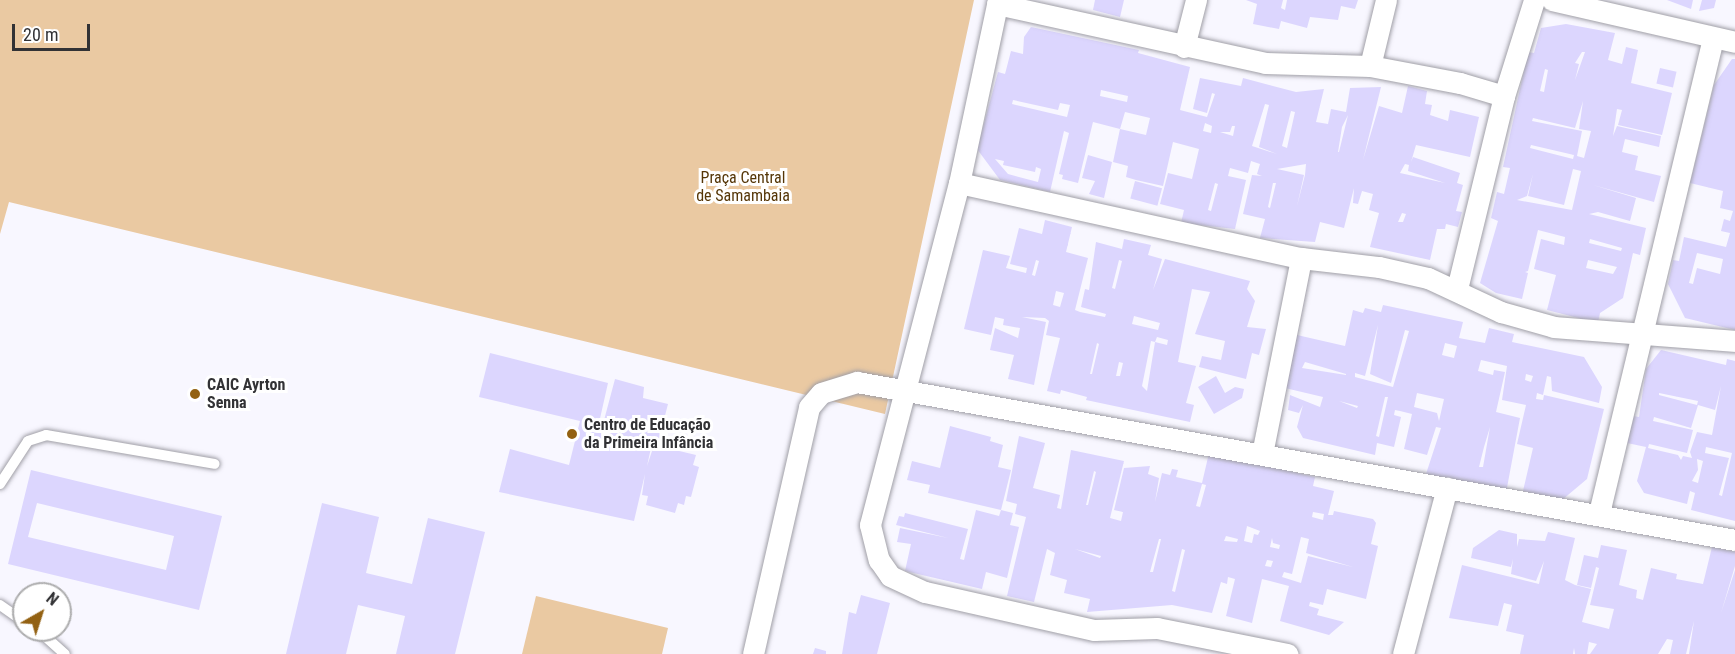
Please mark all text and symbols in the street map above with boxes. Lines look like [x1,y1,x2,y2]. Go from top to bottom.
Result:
scale bar [15,12,93,50]
text: 20 m [23,24,58,45]
park label: Praça Central de Samambaia [696,168,790,206]
place label: CAIC Ayrton Senna [207,375,285,413]
marker: CAIC Ayrton Senna [188,387,202,401]
place label: Centro de Educação da Primeira Infância [584,415,713,453]
marker: Centro de Educação da Primeira Infância [565,427,579,441]
north arrow [12,582,72,642]
text: N [43,589,62,610]

